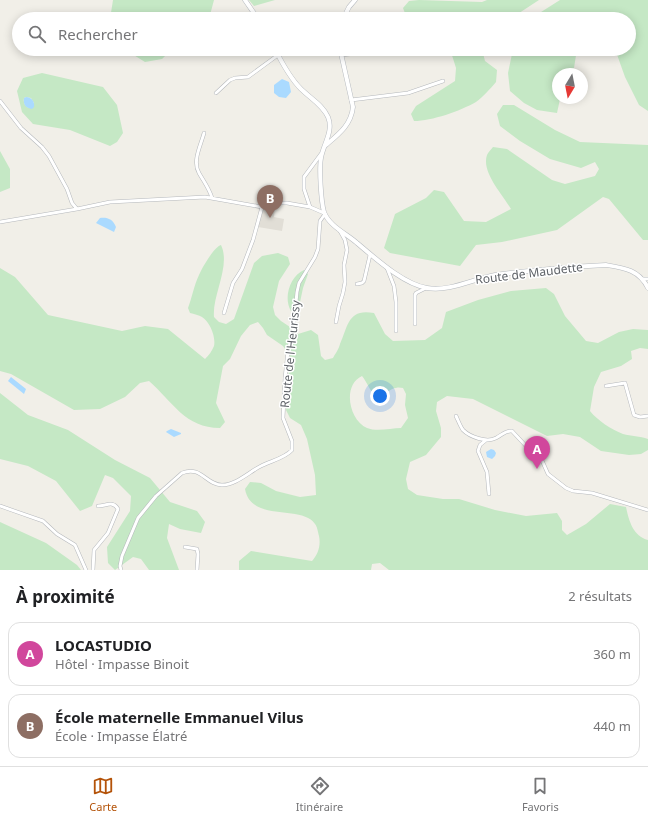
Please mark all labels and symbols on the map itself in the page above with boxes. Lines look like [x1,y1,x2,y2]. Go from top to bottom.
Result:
north arrow [552,68,588,104]
pin: B [257,185,283,218]
street label: Route de Maudette [474,258,584,288]
street label: Route de l'Heurissy [276,298,304,409]
your location [370,386,390,406]
pin: A [524,436,550,469]

